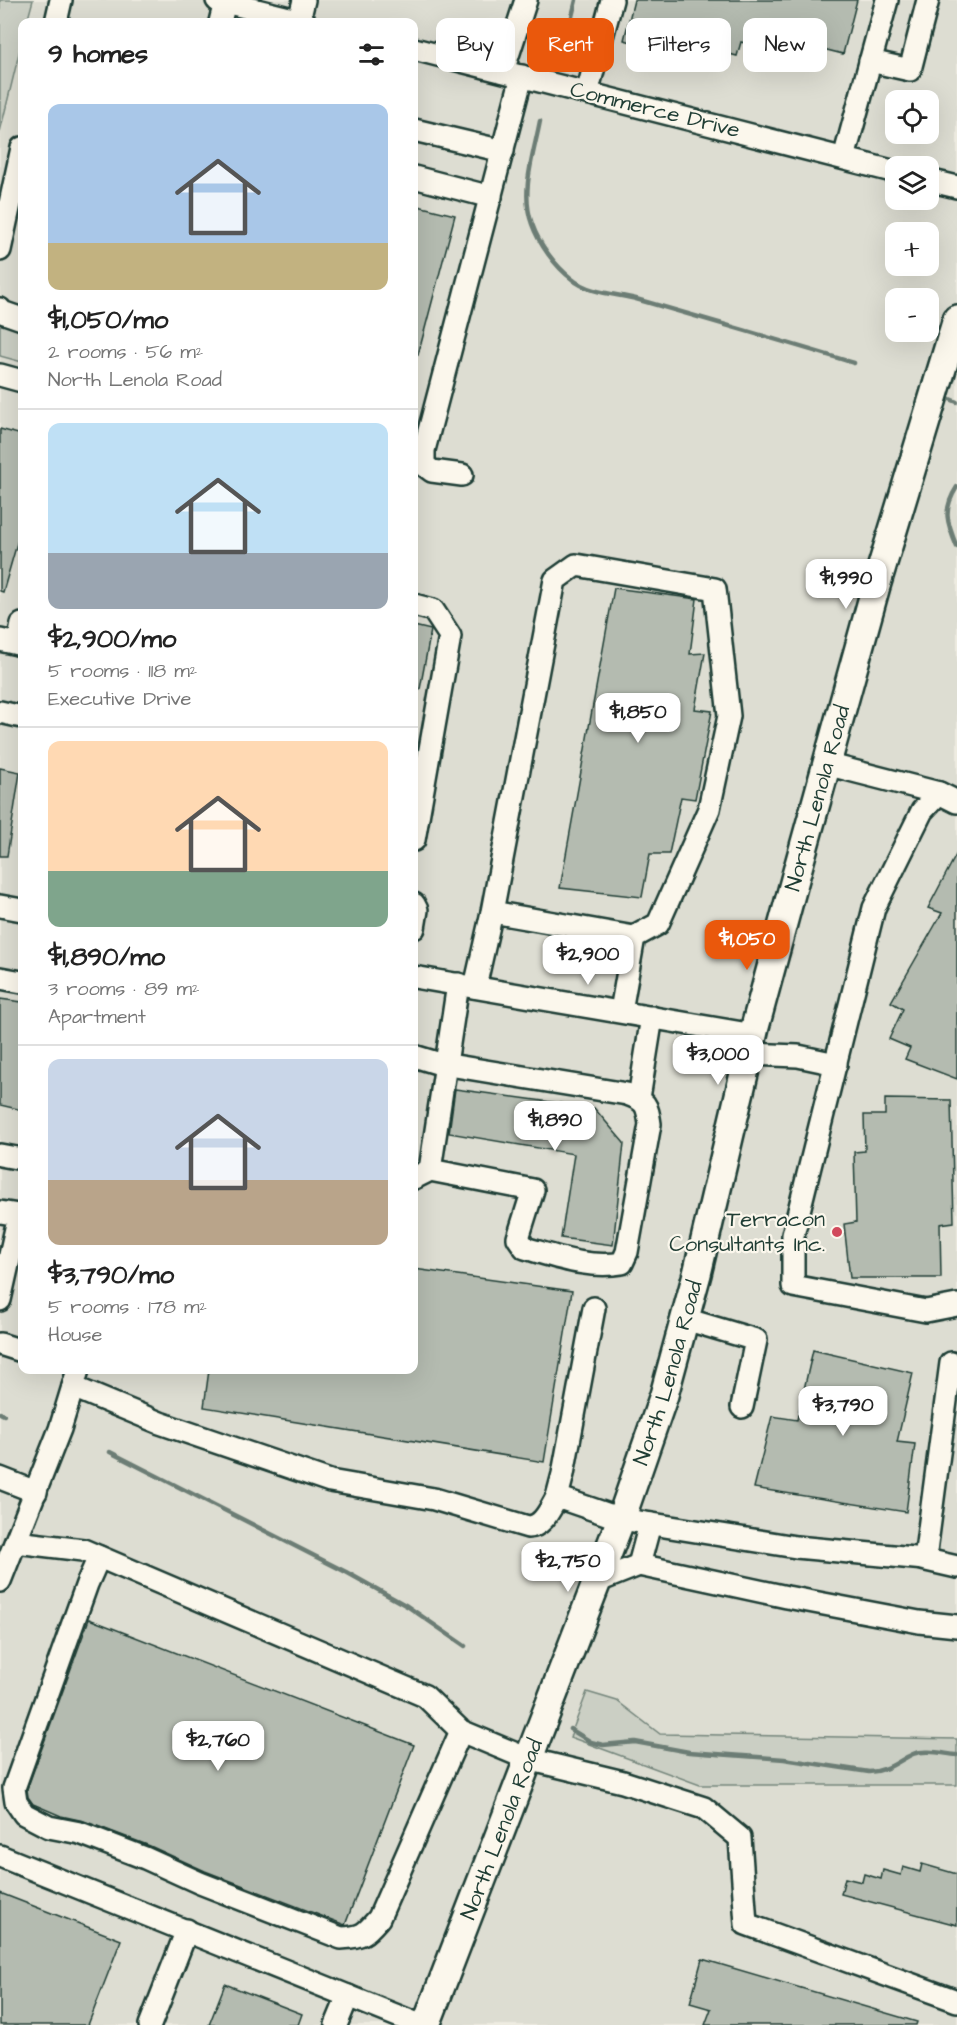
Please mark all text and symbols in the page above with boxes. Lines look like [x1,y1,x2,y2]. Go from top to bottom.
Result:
chip: Buy [436,18,515,72]
chip: Rent [527,18,614,72]
chip: Filters [626,18,731,72]
chip: New [743,18,827,72]
text: 9 homes [48,36,148,72]
icon: filters [355,38,388,71]
street label: Commerce Drive [567,74,743,146]
map controls [885,90,939,342]
button: locate [885,90,939,144]
icon: home [164,143,272,251]
button: layers [885,156,939,210]
button: + [885,222,939,276]
button: − [885,288,939,342]
text: $1,050/mo [48,302,168,338]
text: 2 rooms · 56 m² [48,338,203,366]
text: North Lenola Road [48,366,222,394]
icon: home [164,462,272,570]
pin: $1,990 [797,559,895,610]
text: $1,990 [820,564,872,592]
text: $2,900/mo [48,621,176,657]
text: 5 rooms · 118 m² [48,657,197,685]
text: Executive Drive [48,685,191,713]
pin: $1,850 [589,693,687,744]
text: $1,850 [610,698,667,726]
street label: North Lenola Road [777,702,858,894]
icon: home [164,780,272,888]
pin: $1,050 [698,920,796,971]
text: $1,050 [719,925,775,953]
pin: $2,900 [539,935,637,986]
text: $1,890/mo [48,939,165,975]
text: $2,900 [557,940,619,968]
text: 3 rooms · 89 m² [48,975,200,1003]
text: Apartment [48,1003,146,1031]
pin: $3,000 [669,1035,767,1086]
text: $3,000 [687,1040,749,1068]
icon: home [164,1098,272,1206]
pin: $1,890 [506,1101,604,1152]
text: $1,890 [528,1106,582,1134]
place label: Terracon Consultants Inc. [669,1204,825,1260]
marker: Terracon Consultants Inc. [830,1225,844,1239]
text: $3,790/mo [48,1257,174,1293]
street label: North Lenola Road [625,1277,710,1469]
text: 5 rooms · 178 m² [48,1293,207,1321]
text: House [48,1321,102,1349]
pin: $3,790 [794,1386,892,1437]
text: $3,790 [812,1391,874,1419]
pin: $2,750 [519,1542,617,1593]
text: $2,750 [535,1547,601,1575]
pin: $2,760 [169,1721,267,1772]
text: $2,760 [186,1726,250,1754]
street label: North Lenola Road [453,1734,550,1924]

